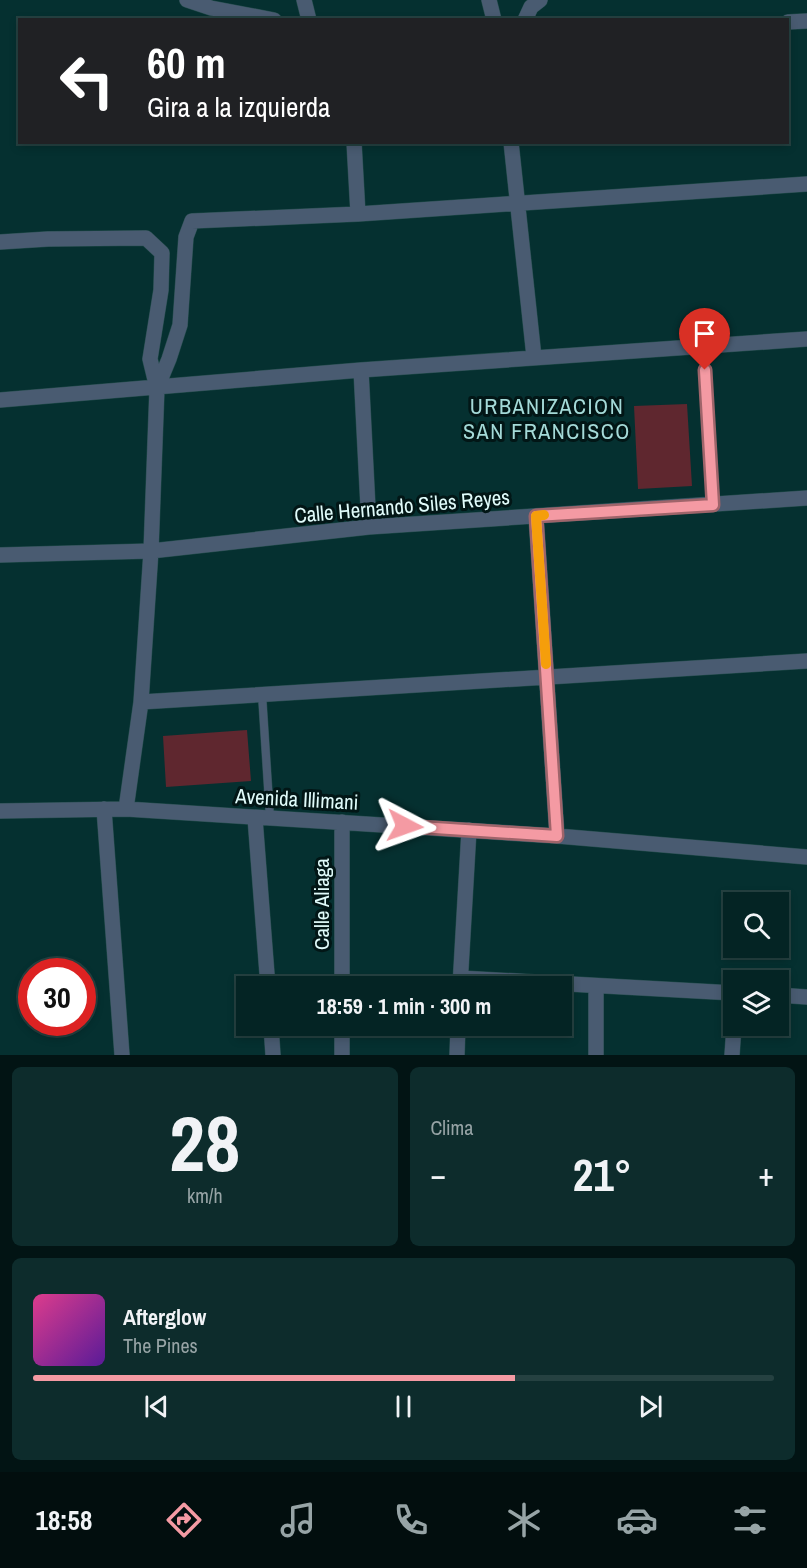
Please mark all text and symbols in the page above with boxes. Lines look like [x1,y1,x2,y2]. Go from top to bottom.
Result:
text: 60 m [147,35,226,91]
icon: left [48,42,126,120]
text: Gira a la izquierda [147,89,330,125]
pin [679,308,730,370]
icon: arrive [688,317,721,350]
district label: URBANIZACION SAN FRANCISCO [463,391,631,446]
street label: Calle Hernando Siles Reyes [293,482,511,530]
street label: Avenida Illimani [234,781,359,817]
position arrow [373,794,437,858]
street label: Calle Aliaga [307,858,336,950]
map controls [723,892,789,1036]
button: search [723,892,789,958]
speed limit sign: 30 [18,958,96,1036]
button: layers [723,970,789,1036]
text: 18:59 · 1 min · 300 m [317,991,491,1021]
text: 28 [169,1090,240,1195]
text: Clima [431,1114,473,1141]
text: 21° [573,1144,632,1205]
text: − [431,1152,446,1196]
text: + [758,1152,774,1196]
text: km/h [187,1182,223,1209]
text: Afterglow [123,1302,206,1332]
text: The Pines [123,1332,198,1359]
icon: previous [140,1390,173,1423]
icon: pause [387,1390,420,1423]
icon: next [634,1390,667,1423]
icon: directions [163,1499,205,1541]
icon: music [277,1499,319,1541]
icon: phone [390,1499,432,1541]
icon: climate [503,1499,545,1541]
icon: car [616,1499,658,1541]
icon: filters [729,1499,771,1541]
text: 18:58 [36,1502,92,1538]

